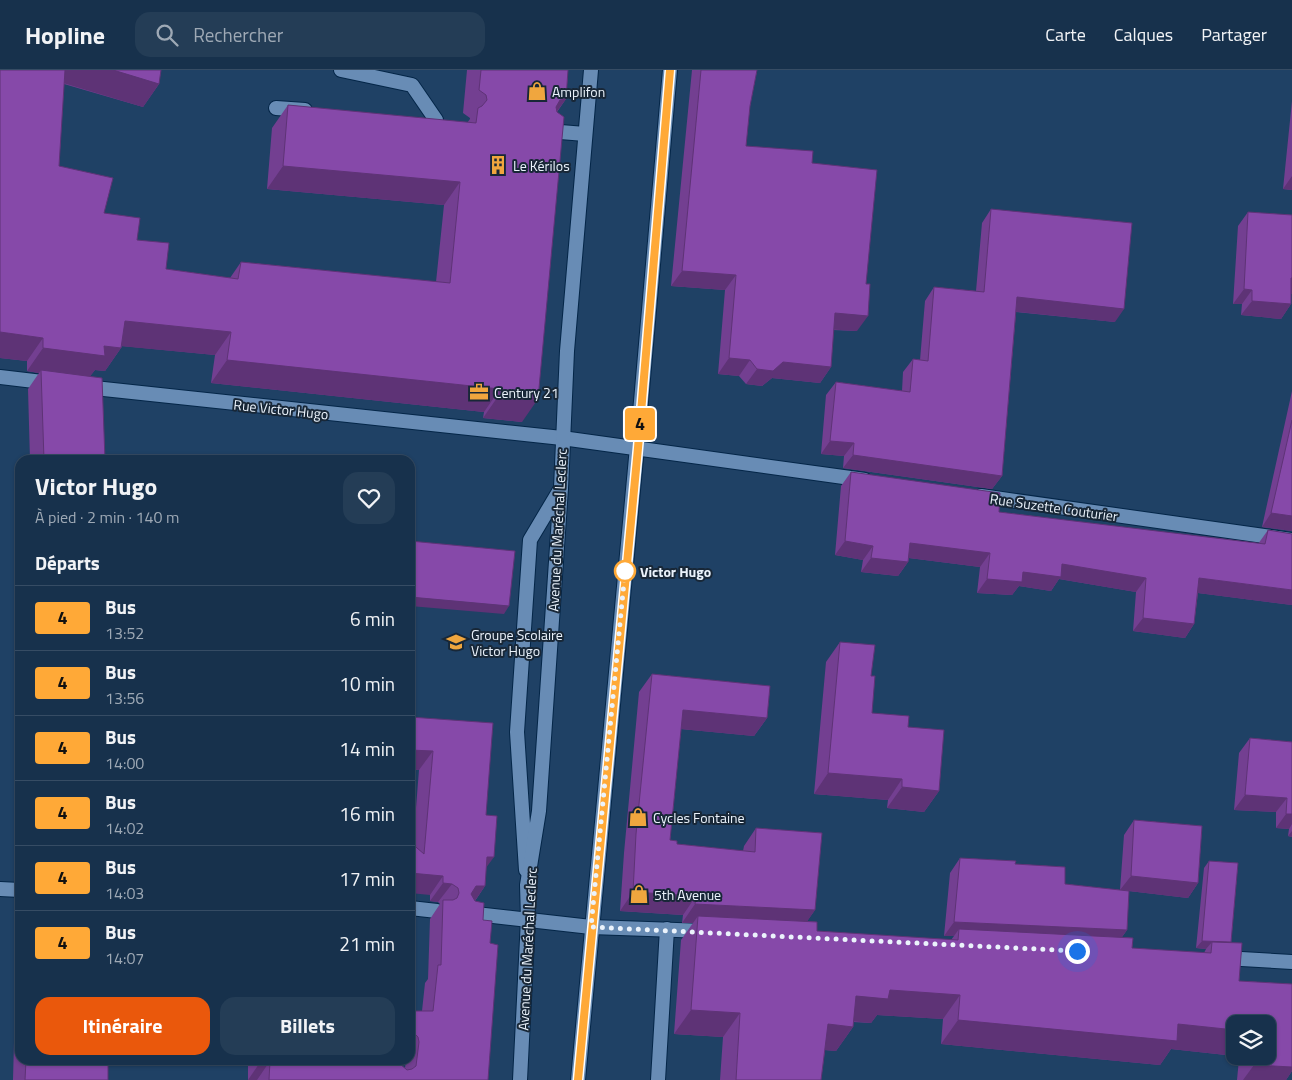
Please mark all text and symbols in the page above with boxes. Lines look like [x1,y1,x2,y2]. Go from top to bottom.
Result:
search box [135,12,485,57]
text: Hopline [25,17,105,53]
text: Rechercher [193,20,283,49]
icon: search [153,21,181,49]
text: Carte [1045,21,1086,48]
text: Calques [1114,21,1173,48]
text: Partager [1201,21,1267,48]
shop icon: Amplifon [526,80,548,102]
place label: Amplifon [552,81,605,102]
building icon: Le Kérilos [487,154,509,176]
place label: Le Kérilos [513,155,570,176]
office icon: Century 21 [468,381,490,403]
place label: Century 21 [494,382,559,403]
street label: Rue Victor Hugo [233,394,329,424]
line badge: 4 [624,408,656,440]
text: 4 [635,410,645,437]
street label: Avenue du Maréchal Leclerc [542,448,572,612]
text: Victor Hugo [35,468,157,504]
button: heart [343,472,395,524]
street label: Rue Suzette Couturier [989,488,1119,526]
text: À pied · 2 min · 140 m [35,505,179,529]
text: Départs [35,548,100,577]
marker: Victor Hugo [614,560,636,582]
place label: Victor Hugo [640,561,711,582]
text: Bus [105,592,136,621]
text: 4 [57,604,68,631]
text: 6 min [350,604,395,633]
text: 13:52 [105,621,144,645]
place label: Groupe Scolaire Victor Hugo [471,624,563,661]
school or university icon: Groupe Scolaire Victor Hugo [445,631,467,653]
text: Bus [105,657,136,686]
text: 4 [57,669,68,696]
text: 10 min [339,669,395,698]
text: 13:56 [105,686,144,710]
text: Bus [105,722,136,751]
text: 4 [57,734,68,761]
text: 14 min [339,734,395,763]
text: 14:00 [105,751,144,775]
text: Bus [105,787,136,816]
text: 4 [57,799,68,826]
text: 16 min [339,799,395,828]
shop icon: Cycles Fontaine [627,806,649,828]
place label: Cycles Fontaine [653,807,745,828]
text: 14:02 [105,816,144,840]
text: Bus [105,852,136,881]
text: 4 [57,864,68,891]
text: 17 min [339,864,395,893]
street label: Avenue du Maréchal Leclerc [512,867,542,1031]
text: 14:03 [105,881,144,905]
shop icon: 5th Avenue [628,883,650,905]
place label: 5th Avenue [654,884,721,905]
text: Bus [105,917,136,946]
text: 4 [57,929,68,956]
text: 21 min [339,929,395,958]
your location [1065,939,1090,964]
text: 14:07 [105,946,144,970]
button: Itinéraire [35,997,210,1055]
button: Billets [220,997,395,1055]
map controls [1226,1015,1276,1065]
button: layers [1226,1015,1276,1065]

